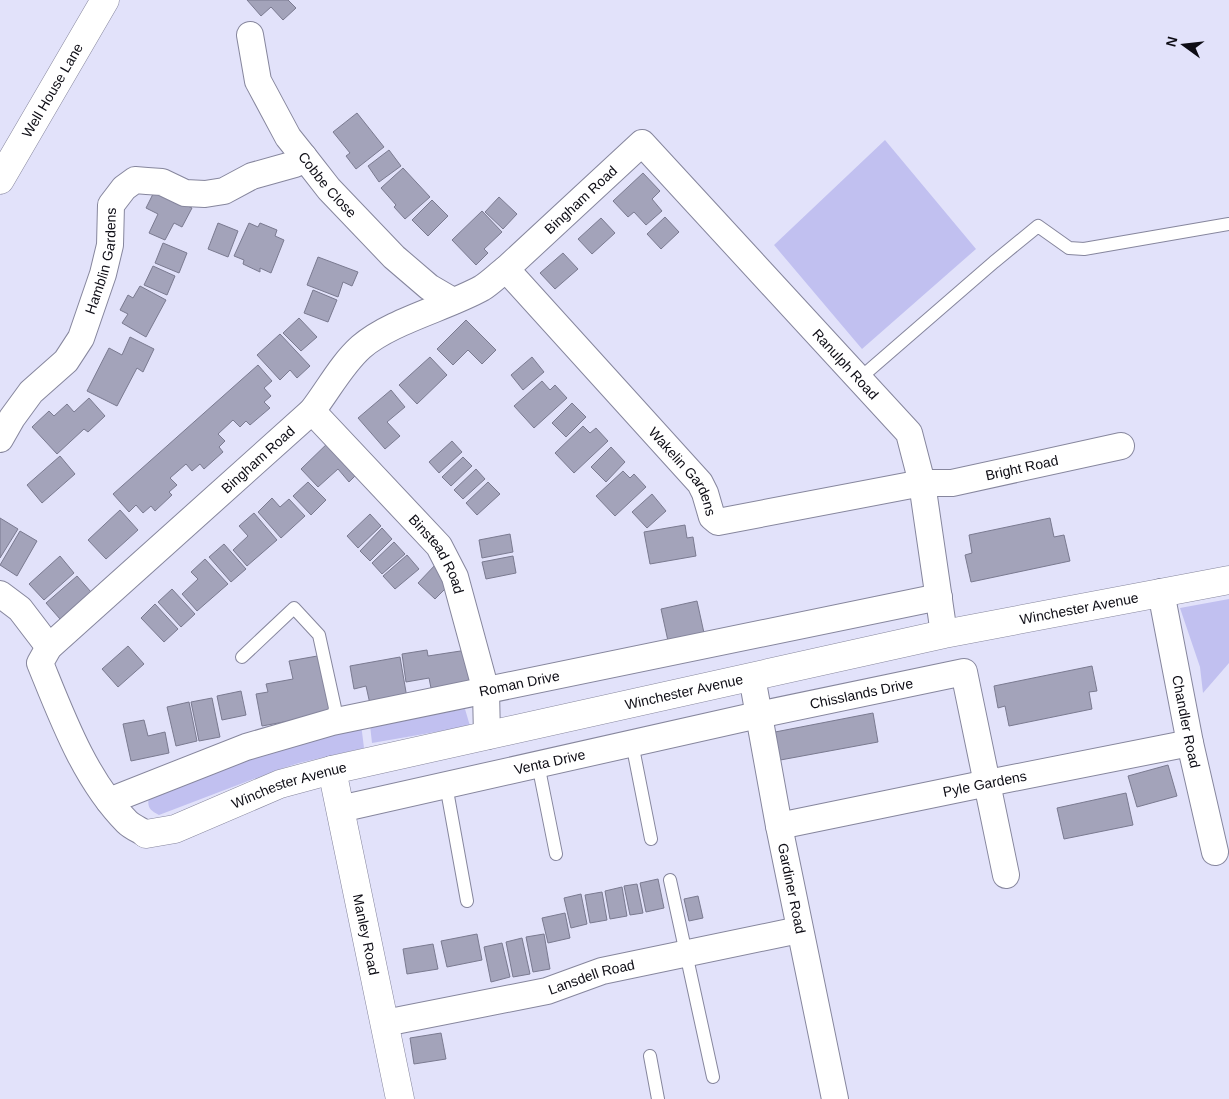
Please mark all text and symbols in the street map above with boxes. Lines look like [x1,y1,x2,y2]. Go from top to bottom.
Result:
north arrow [1159,20,1209,70]
text: N [1162,35,1180,49]
street label: Well House Lane [19,40,86,140]
street label: Cobbe Close [295,149,360,221]
street label: Bingham Road [541,162,620,237]
street label: Hamblin Gardens [82,207,119,316]
street label: Ranulph Road [809,326,882,402]
street label: Bingham Road [218,423,298,496]
street label: Wakelin Gardens [645,424,719,518]
street label: Bright Road [984,452,1060,483]
street label: Binstead Road [406,511,467,595]
street label: Winchester Avenue [1018,589,1140,627]
street label: Roman Drive [478,667,561,700]
street label: Winchester Avenue [623,671,745,713]
street label: Chandler Road [1169,674,1203,770]
street label: Chisslands Drive [808,675,915,712]
street label: Venta Drive [513,746,587,778]
street label: Winchester Avenue [229,759,348,812]
street label: Pyle Gardens [941,768,1028,800]
street label: Gardiner Road [775,842,809,935]
street label: Manley Road [350,892,382,977]
street label: Lansdell Road [546,956,636,998]

